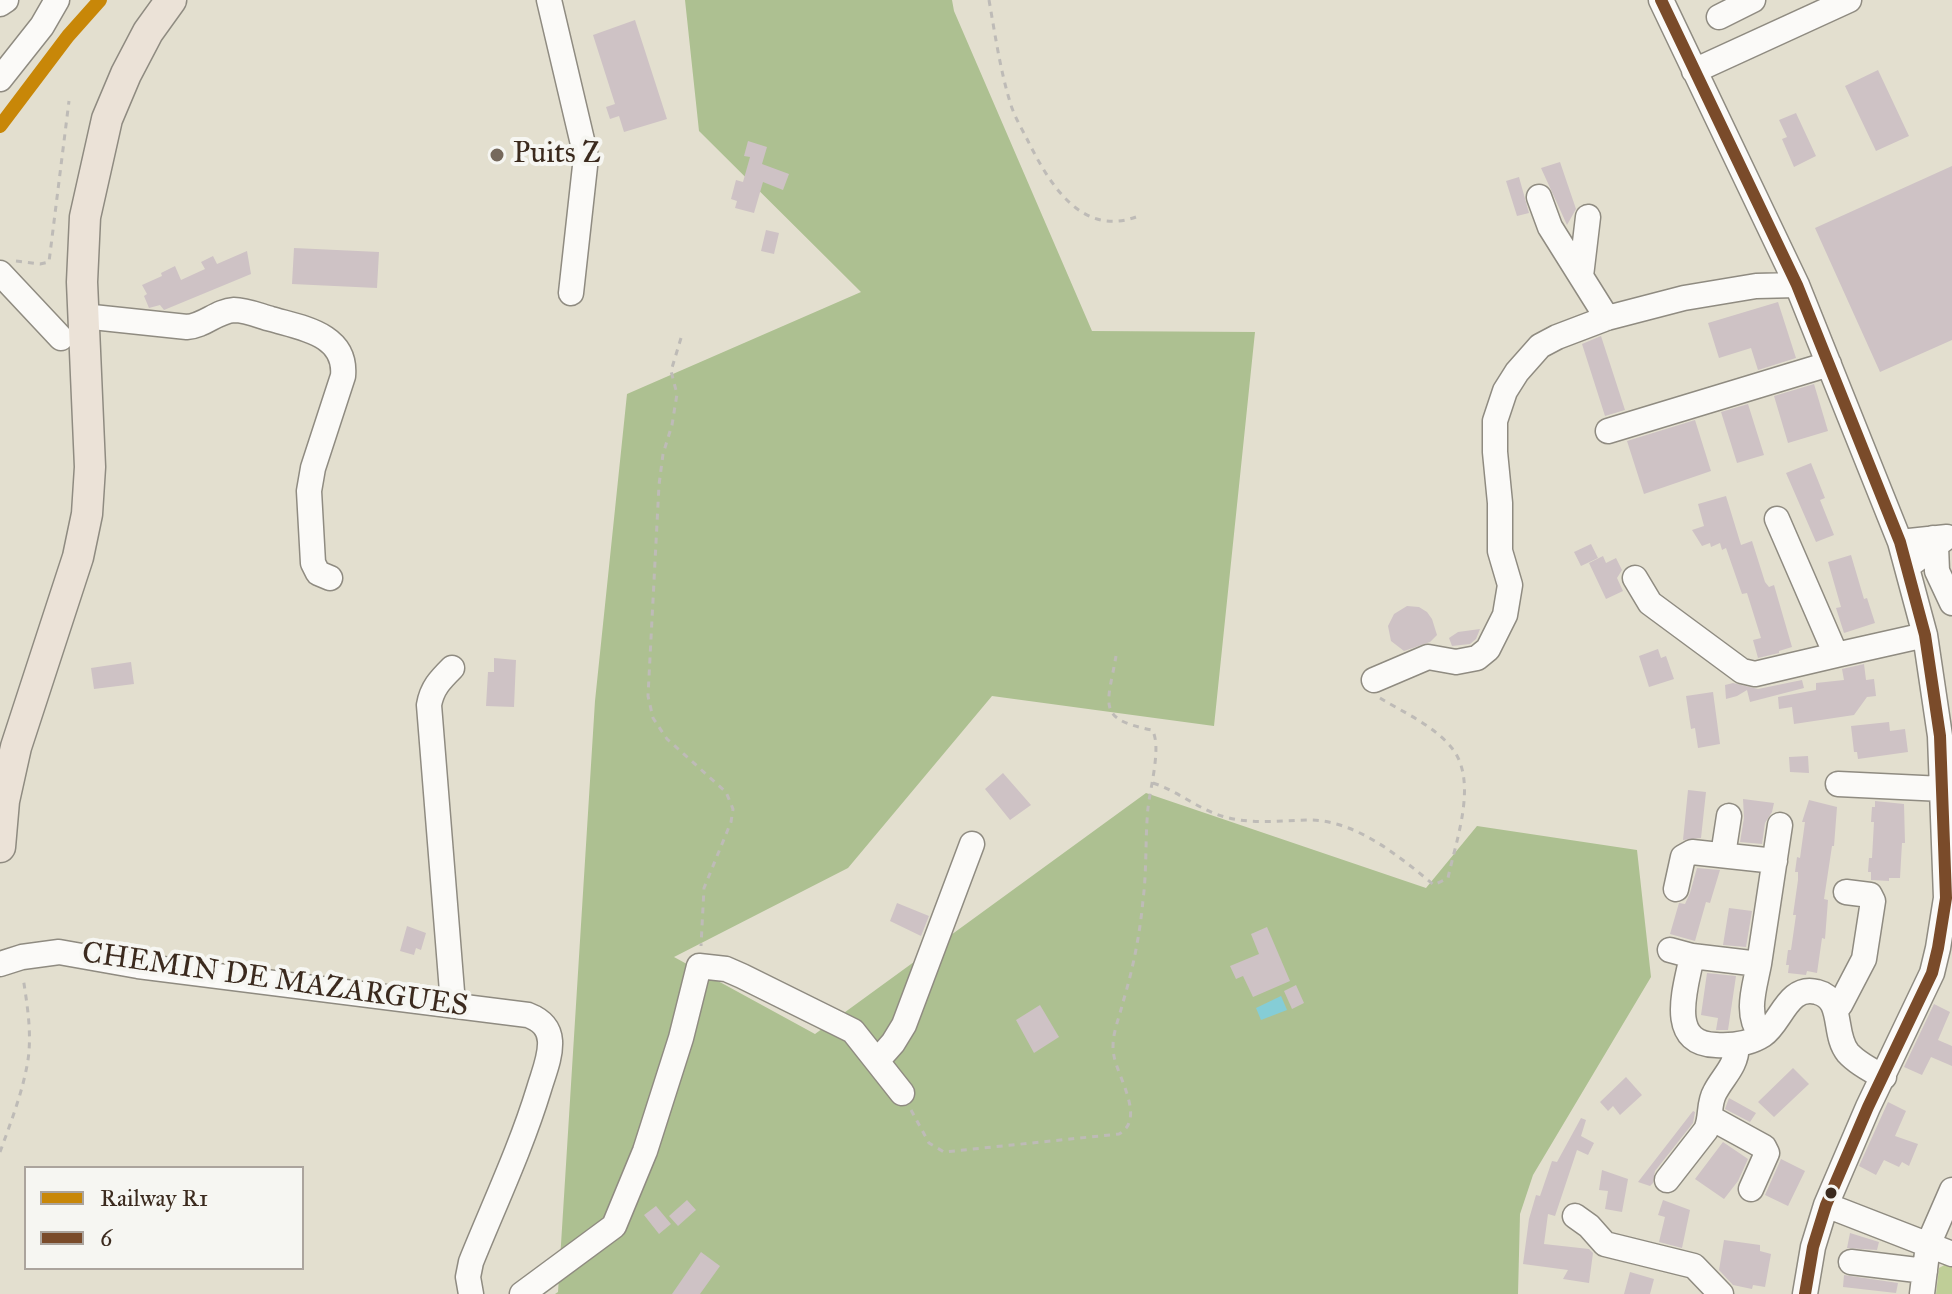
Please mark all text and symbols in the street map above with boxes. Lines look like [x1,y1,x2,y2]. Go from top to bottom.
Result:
place label: Puits Z [513,137,601,173]
marker: Puits Z [488,146,506,164]
street label: CHEMIN DE MAZARGUES [80,936,470,1026]
legend [24,1166,304,1270]
text: Railway R1 [100,1183,208,1213]
unlabelled marker [1823,1185,1839,1201]
text: 6 [100,1223,112,1253]

